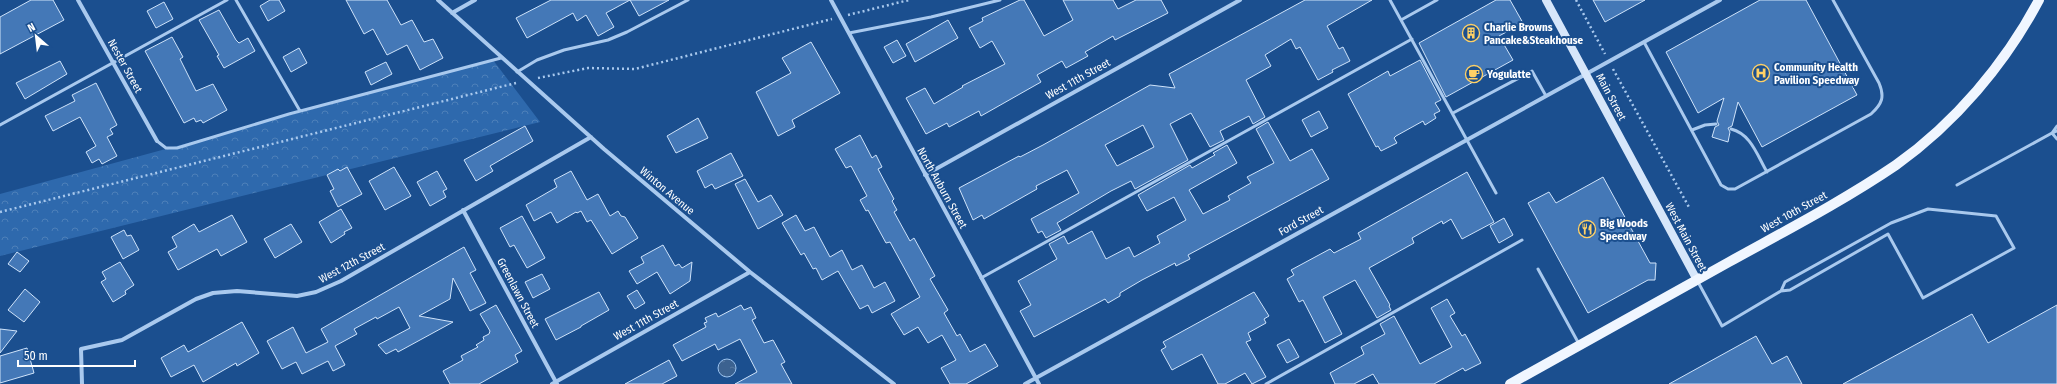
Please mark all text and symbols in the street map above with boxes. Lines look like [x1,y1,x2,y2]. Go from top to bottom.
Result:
north arrow [16,16,56,56]
text: N [26,20,38,35]
place label: Charlie Browns Pancake&Steakhouse [1484,21,1584,47]
building icon: Charlie Browns Pancake&Steakhouse [1461,23,1481,43]
street label: Nester Street [105,37,145,95]
street label: West 11th Street [1043,56,1113,102]
place label: Community Health Pavilion Speedway [1774,61,1860,87]
hospital icon: Community Health Pavilion Speedway [1751,63,1771,83]
cafe icon: Yogulatte [1464,64,1484,84]
place label: Yogulatte [1486,68,1531,81]
street label: Main Street [1593,71,1629,123]
street label: North Auburn Street [914,145,970,231]
street label: Winton Avenue [637,164,697,218]
street label: West 10th Street [1759,188,1830,236]
street label: West Main Street [1662,200,1710,274]
street label: Ford Street [1276,203,1326,239]
place label: Big Woods Speedway [1600,217,1648,243]
restaurant icon: Big Woods Speedway [1577,219,1597,239]
street label: West 12th Street [317,240,387,286]
street label: Greenlawn Street [494,256,542,331]
street label: West 11th Street [611,297,681,343]
scale bar [18,342,135,368]
text: 50 m [24,349,48,363]

